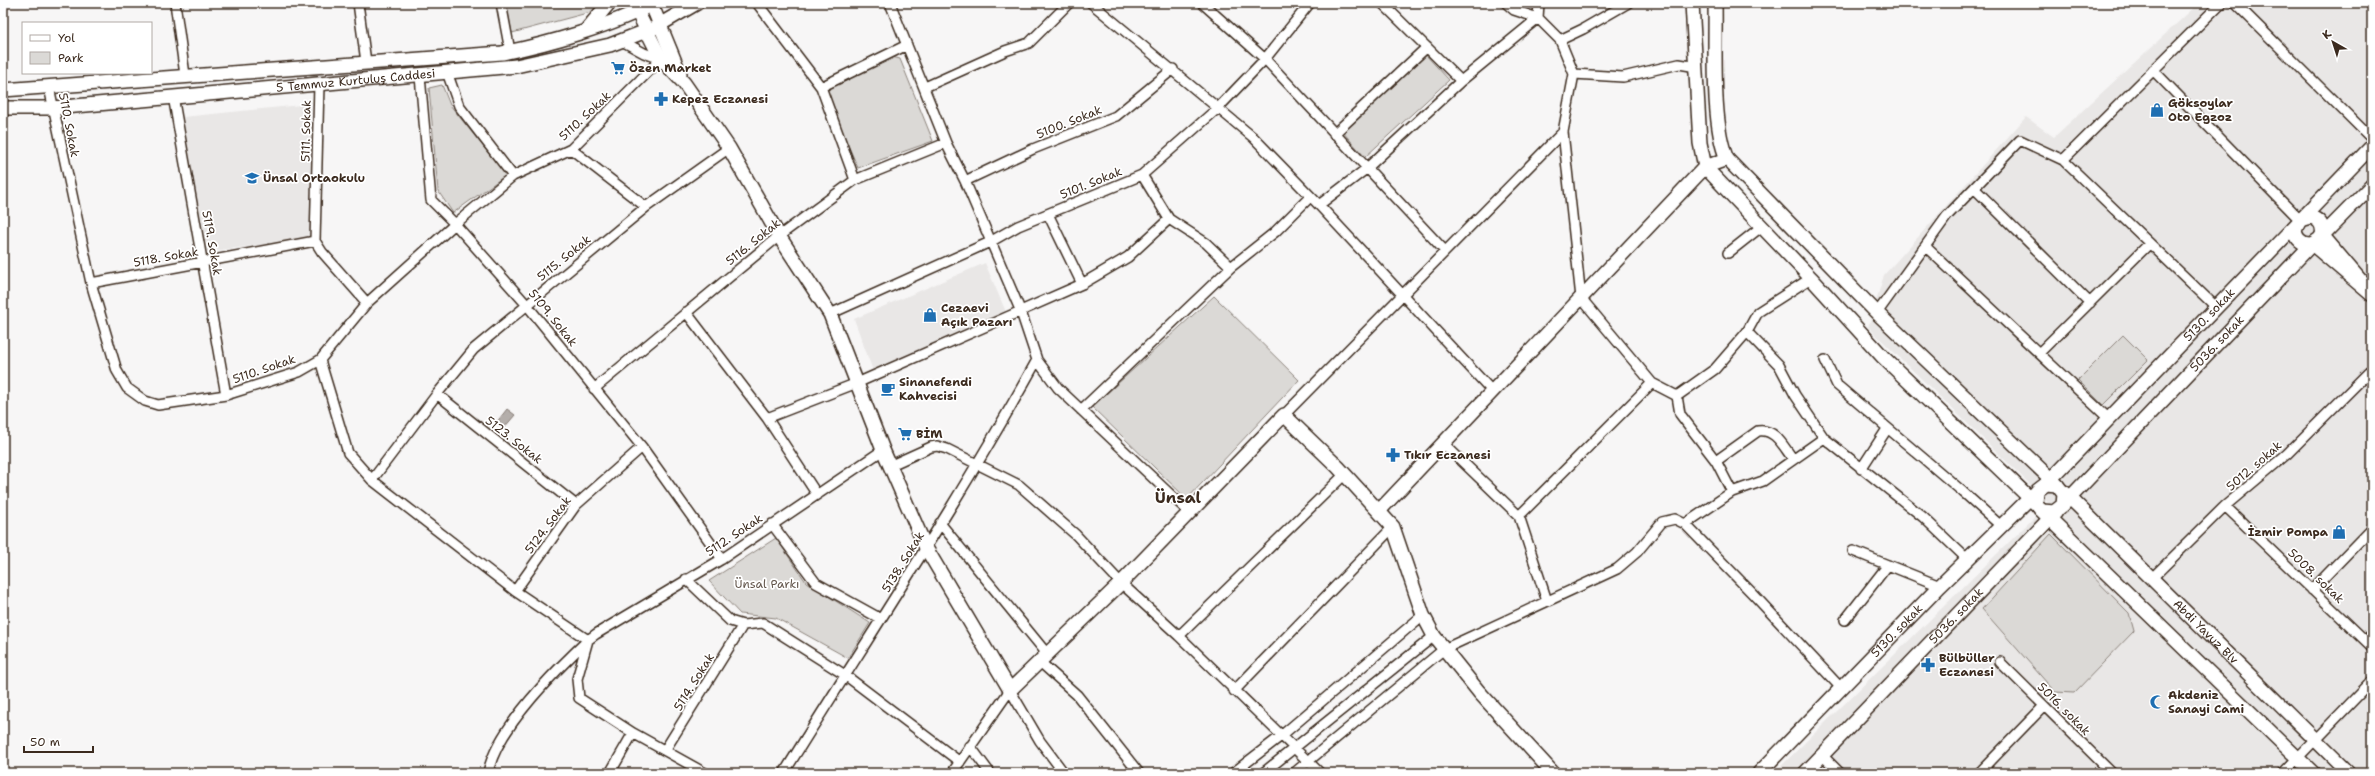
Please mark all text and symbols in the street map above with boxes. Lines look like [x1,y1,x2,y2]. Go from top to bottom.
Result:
legend [22,22,152,74]
north arrow [2313,22,2353,62]
text: K [2319,26,2335,43]
text: Yol [58,30,75,46]
text: Park [58,50,84,66]
supermarket icon: Özen Market [610,60,626,76]
place label: Özen Market [629,60,712,76]
street label: 5 Temmuz Kurtuluş Caddesi [276,65,436,96]
street label: 5110. Sokak [556,88,614,144]
street label: 5110. Sokak [55,91,83,159]
pharmacy icon: Kepez Eczanesi [653,91,669,107]
place label: Kepez Eczanesi [672,91,768,107]
place label: Göksoylar Oto Egzoz [2168,95,2234,125]
street label: 5111. Sokak [297,100,315,162]
street label: 5100. Sokak [1034,102,1104,142]
shop icon: Göksoylar Oto Egzoz [2149,102,2165,118]
street label: 5101. Sokak [1058,163,1124,203]
school or university icon: Ünsal Ortaokulu [244,170,260,186]
place label: Ünsal Ortaokulu [263,170,365,186]
street label: 5119. Sokak [198,209,226,277]
street label: 5116. Sokak [722,215,784,269]
street label: 5115. Sokak [534,231,594,285]
street label: 5118. Sokak [132,243,200,271]
street label: 5130. sokak [2180,285,2239,345]
street label: 5109. Sokak [525,286,581,350]
place label: Cezaevi Açık Pazarı [941,300,1013,330]
shop icon: Cezaevi Açık Pazarı [922,307,938,323]
street label: 5036. sokak [2186,312,2248,375]
street label: 5110. Sokak [230,351,298,387]
place label: Sinanefendi Kahvecisi [899,374,972,404]
cafe icon: Sinanefendi Kahvecisi [880,381,896,397]
street label: 5123. Sokak [482,413,546,467]
supermarket icon: BİM [897,426,913,442]
place label: BİM [916,426,943,442]
street label: 5012. sokak [2223,437,2285,495]
pharmacy icon: Tıkır Eczanesi [1385,447,1401,463]
place label: Tıkır Eczanesi [1404,447,1491,463]
district label: Ünsal [1155,487,1202,508]
street label: 5124. Sokak [521,493,575,557]
street label: 5112. Sokak [702,510,766,560]
place label: İzmir Pompa [2248,524,2329,540]
shop icon: İzmir Pompa [2331,524,2347,540]
street label: 5138. Sokak [878,528,928,595]
street label: 5008. sokak [2284,545,2348,607]
park label: Ünsal Parkı [735,576,799,592]
street label: 5036. sokak [1925,584,1987,647]
street label: Abdi Yavuz Blv [2170,596,2242,668]
street label: 5130. sokak [1867,601,1926,661]
street label: 5114. Sokak [670,650,718,714]
place label: Bülbüller Eczanesi [1939,650,1995,680]
pharmacy icon: Bülbüller Eczanesi [1920,657,1936,673]
street label: 5016. sokak [2034,679,2094,739]
place label: Akdeniz Sanayi Cami [2168,687,2244,717]
mosque icon: Akdeniz Sanayi Cami [2149,694,2165,710]
scale bar [24,728,93,754]
text: 50 m [30,734,60,750]

